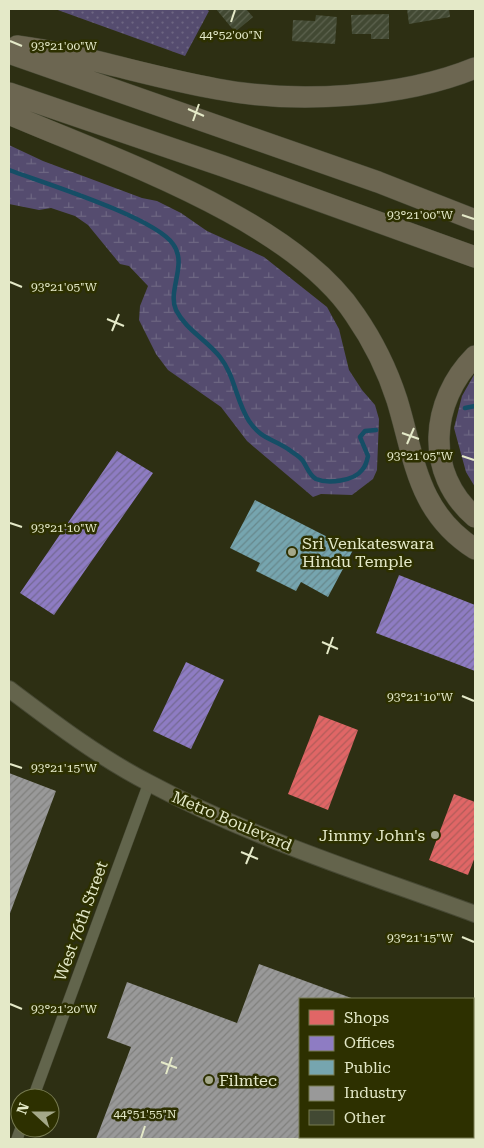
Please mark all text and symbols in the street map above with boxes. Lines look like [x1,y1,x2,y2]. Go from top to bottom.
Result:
text: 44°52'00"N [199,28,263,42]
text: 93°21'00"W [31,39,98,53]
text: 93°21'00"W [387,208,454,222]
text: 93°21'05"W [31,280,98,294]
text: 93°21'05"W [387,449,454,463]
text: 93°21'10"W [31,521,98,535]
place label: Sri Venkateswara Hindu Temple [302,534,434,571]
marker: Sri Venkateswara Hindu Temple [286,546,298,558]
text: 93°21'10"W [387,690,454,704]
text: 93°21'15"W [31,761,98,775]
street label: Metro Boulevard [169,787,295,855]
place label: Jimmy John's [319,826,425,845]
marker: Jimmy John's [429,829,441,841]
street label: West 76th Street [51,858,112,984]
text: 93°21'15"W [387,931,454,945]
legend [299,998,474,1138]
text: 93°21'20"W [31,1002,98,1016]
text: Shops [344,1009,389,1027]
text: Offices [344,1034,395,1052]
text: Public [344,1059,391,1077]
place label: Filmtec [219,1071,277,1090]
marker: Filmtec [203,1074,215,1086]
text: Industry [344,1084,406,1102]
north arrow [10,1088,60,1138]
text: N [13,1100,32,1116]
text: 44°51'55"N [113,1107,177,1121]
text: Other [344,1109,386,1127]

